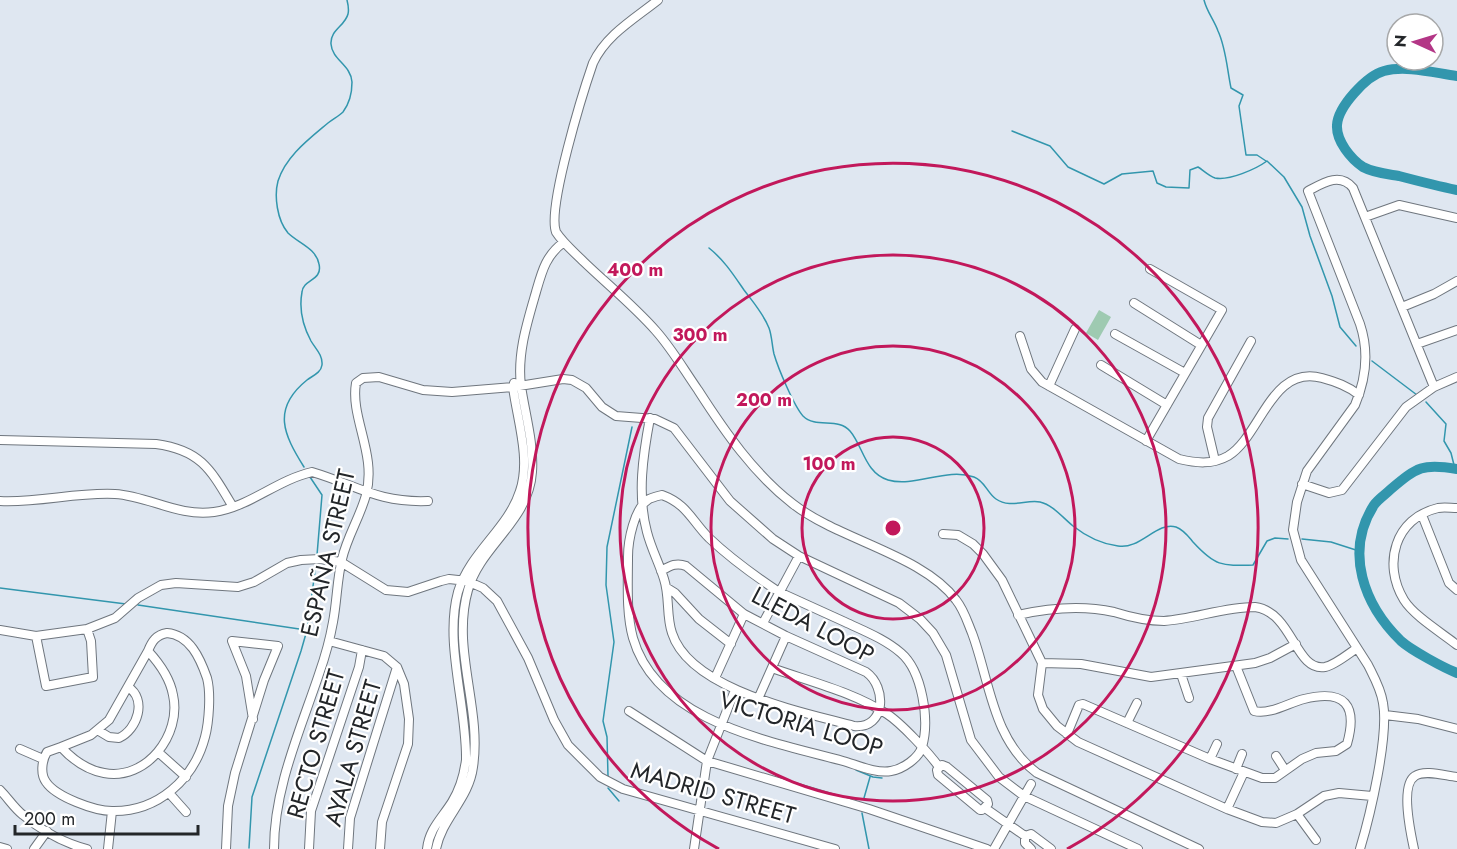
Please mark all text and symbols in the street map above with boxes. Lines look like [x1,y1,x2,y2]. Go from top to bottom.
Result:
north arrow [1385,12,1445,72]
text: N [1389,34,1412,48]
text: 400 m [607,257,663,283]
text: 300 m [672,322,728,348]
text: 200 m [736,387,792,413]
text: 100 m [802,451,856,477]
street label: ESPAÑA STREET [291,466,364,640]
centre of rings [883,518,903,538]
street label: LLEDA LOOP [746,578,881,672]
street label: RECTO STREET [278,665,354,823]
street label: AYALA STREET [315,675,390,830]
street label: VICTORIA LOOP [715,682,887,765]
street label: MADRID STREET [627,752,800,833]
scale bar [15,798,198,836]
text: 200 m [24,806,75,832]

